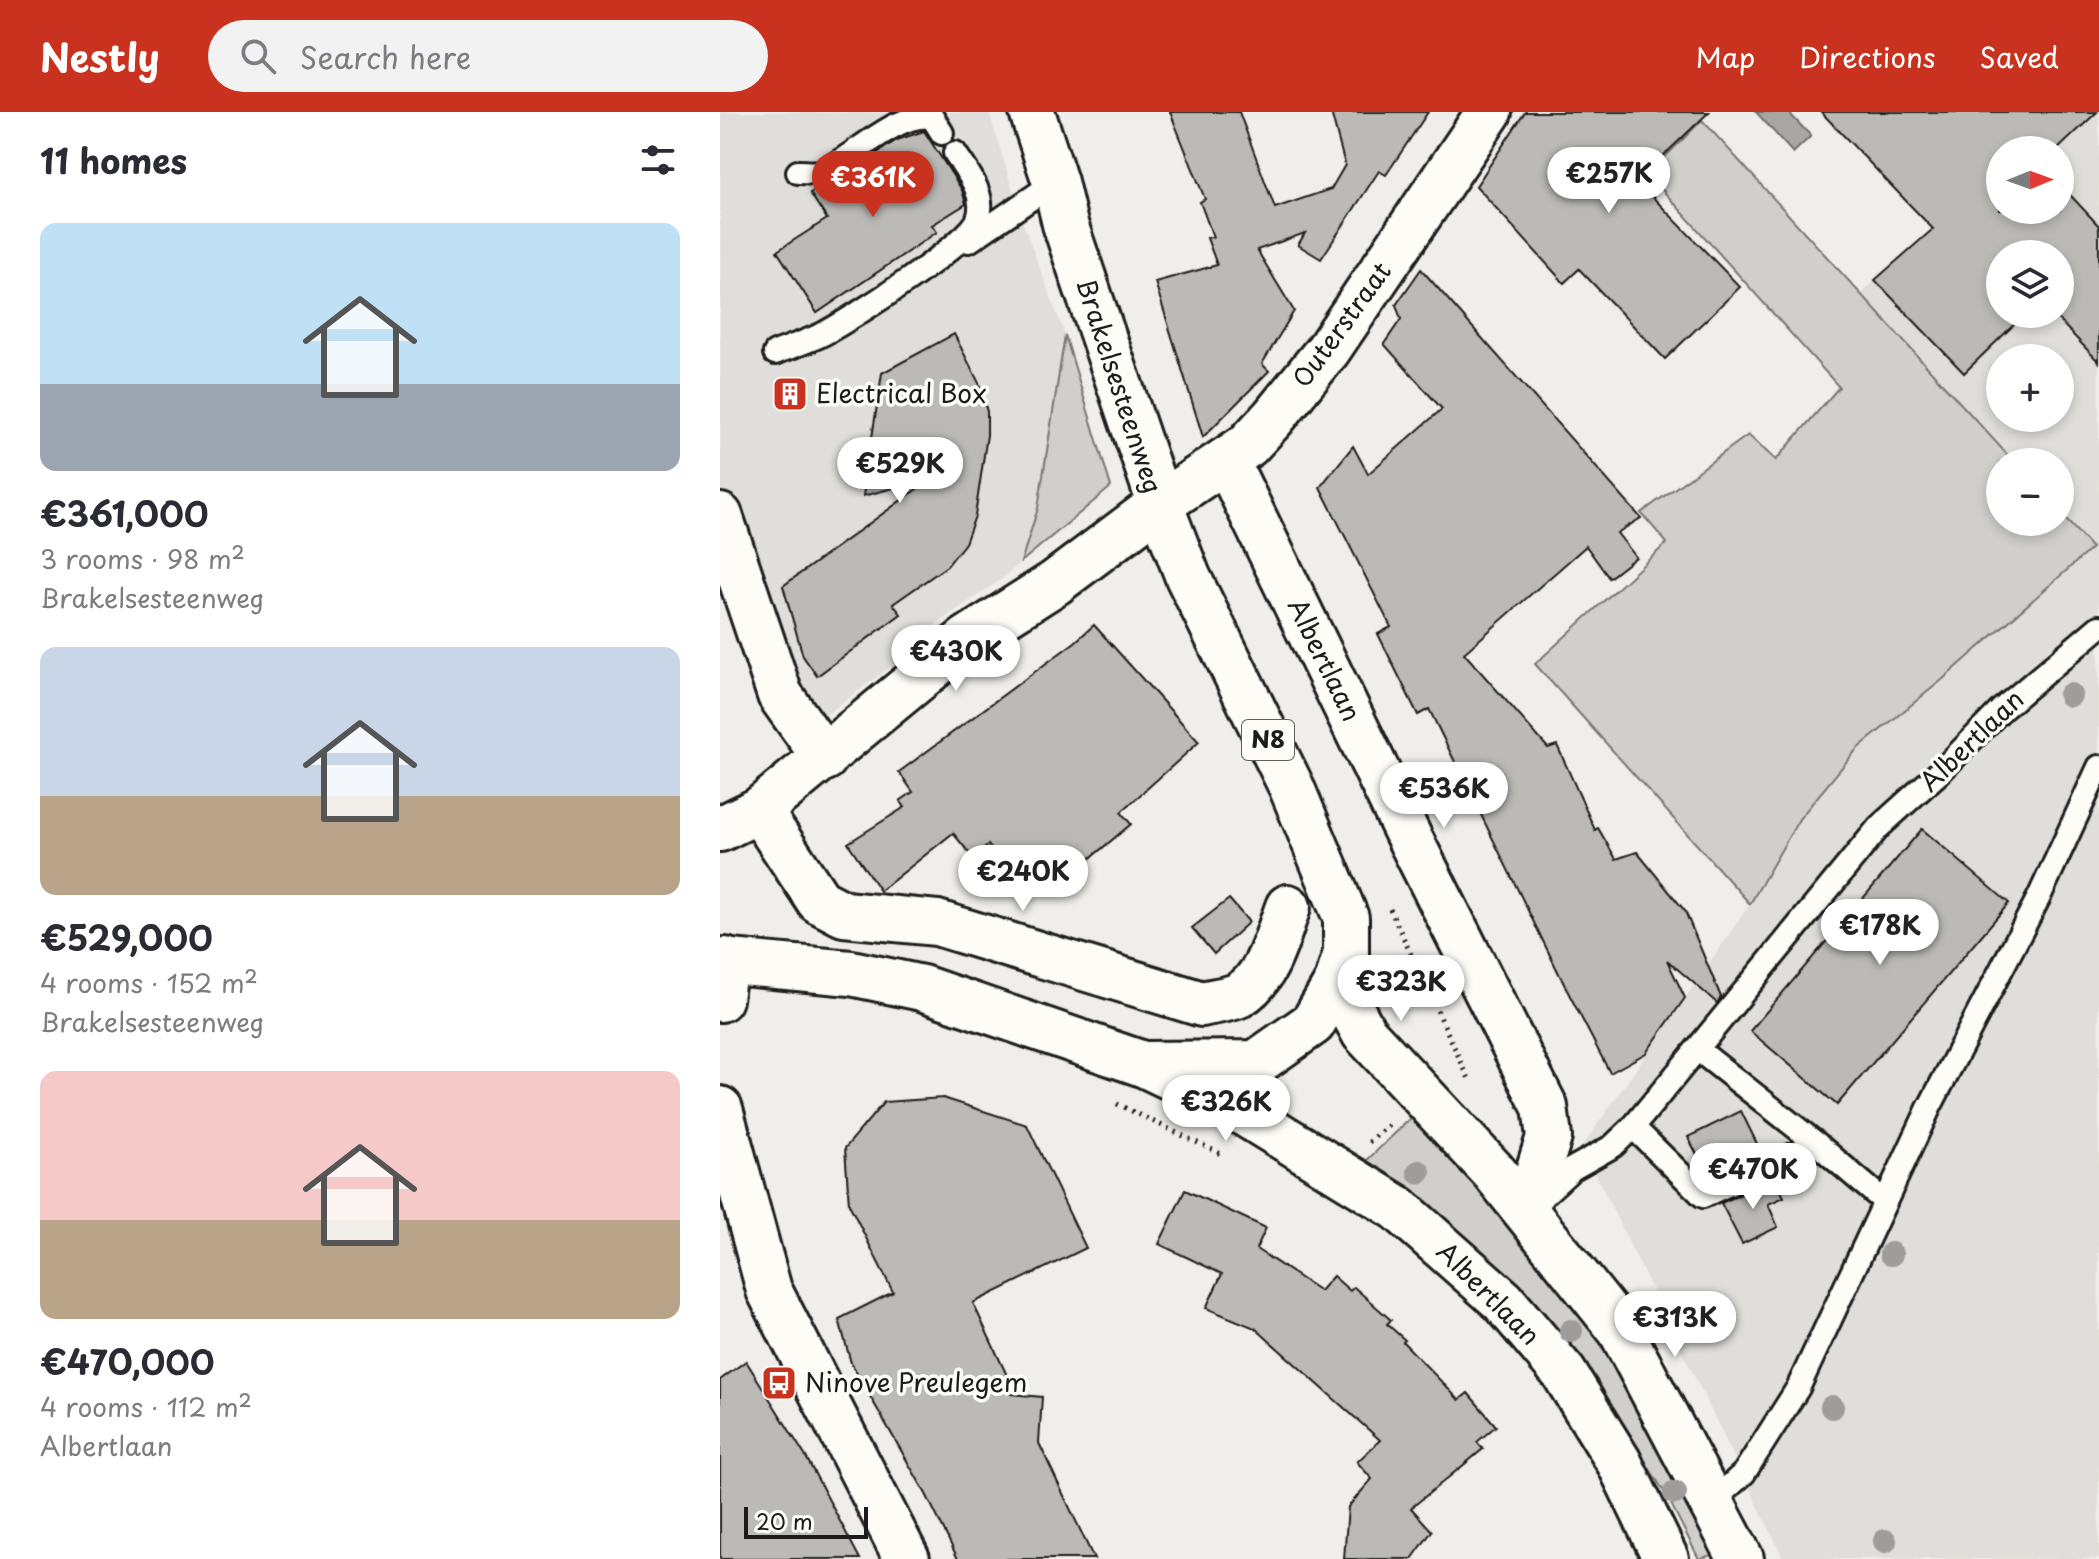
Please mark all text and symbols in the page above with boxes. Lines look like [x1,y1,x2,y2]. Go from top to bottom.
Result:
search box [208,20,768,92]
text: Nestly [40,28,160,85]
icon: search [236,34,280,78]
text: Search here [300,34,471,79]
text: Map [1696,35,1755,78]
text: Directions [1799,35,1936,78]
text: Saved [1980,35,2059,78]
text: 11 homes [40,134,187,186]
north arrow [1986,136,2074,224]
map controls [1986,136,2074,536]
icon: filters [636,138,680,182]
pin: €257K [1553,147,1665,215]
pin: €361K [817,151,929,219]
text: €257K [1565,153,1653,192]
text: €361K [830,157,916,196]
button: layers [1986,240,2074,328]
street label: Outerstraat [1282,253,1400,395]
street label: Brakelsesteenweg [1067,273,1174,498]
icon: home [288,275,432,419]
button: + [1986,344,2074,432]
place label: Electrical Box [816,373,987,412]
building icon: Electrical Box [771,375,809,413]
pin: €529K [844,437,956,505]
text: €529K [855,443,945,482]
button: − [1986,448,2074,536]
text: €361,000 [40,487,209,539]
text: 3 rooms · 98 m² [40,539,245,578]
text: Brakelsesteenweg [40,578,264,617]
street label: Albertlaan [1279,591,1372,727]
pin: €430K [900,625,1012,693]
text: €430K [909,631,1003,670]
street label: Albertlaan [1910,680,2032,800]
icon: home [288,699,432,843]
road number: N8 [1242,720,1294,760]
pin: €536K [1388,762,1500,830]
text: €536K [1398,768,1490,807]
pin: €240K [967,845,1079,913]
text: €240K [976,851,1070,890]
pin: €178K [1824,899,1936,967]
text: €178K [1839,905,1921,944]
text: €529,000 [40,911,213,963]
pin: €323K [1345,955,1457,1023]
text: €323K [1355,961,1447,1000]
text: 4 rooms · 152 m² [40,963,258,1002]
text: Brakelsesteenweg [40,1002,264,1041]
pin: €326K [1170,1075,1282,1143]
text: €326K [1180,1081,1272,1120]
icon: home [288,1123,432,1267]
pin: €470K [1697,1143,1809,1211]
text: €470K [1708,1149,1798,1188]
street label: Albertlaan [1428,1232,1550,1354]
pin: €313K [1619,1291,1731,1359]
text: €313K [1632,1297,1718,1336]
text: €470,000 [40,1335,214,1387]
place label: Ninove Preulegem [805,1362,1027,1401]
bus stop icon: Ninove Preulegem [760,1364,798,1402]
text: 4 rooms · 112 m² [40,1387,252,1426]
text: Albertlaan [40,1426,172,1465]
scale bar [744,1503,868,1539]
text: 20 m [756,1504,813,1537]

